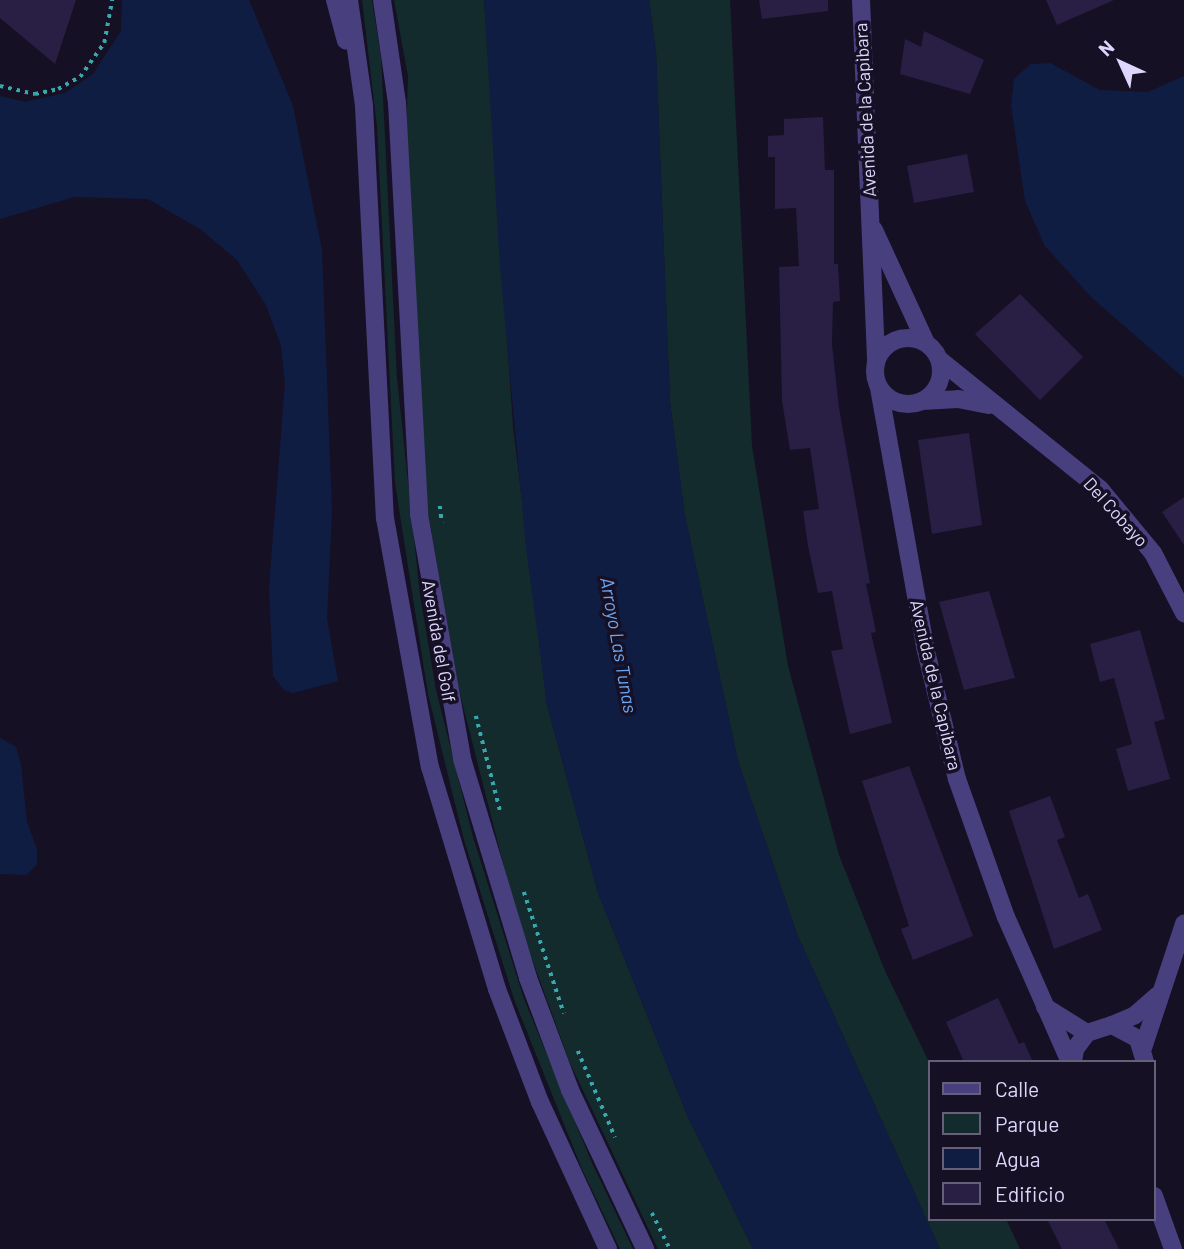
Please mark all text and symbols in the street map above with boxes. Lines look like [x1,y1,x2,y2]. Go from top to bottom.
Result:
street label: Avenida de la Capibara [850,22,880,198]
north arrow [1086,28,1156,98]
text: N [1093,35,1118,60]
street label: Del Cobayo [1079,473,1153,551]
water label: Arroyo Las Tunas [596,575,642,715]
street label: Avenida del Golf [418,578,460,704]
street label: Avenida de la Capibara [906,598,966,772]
legend [928,1060,1156,1221]
text: Calle [995,1076,1039,1101]
text: Parque [995,1111,1060,1136]
text: Agua [995,1146,1041,1171]
text: Edificio [995,1181,1065,1206]

